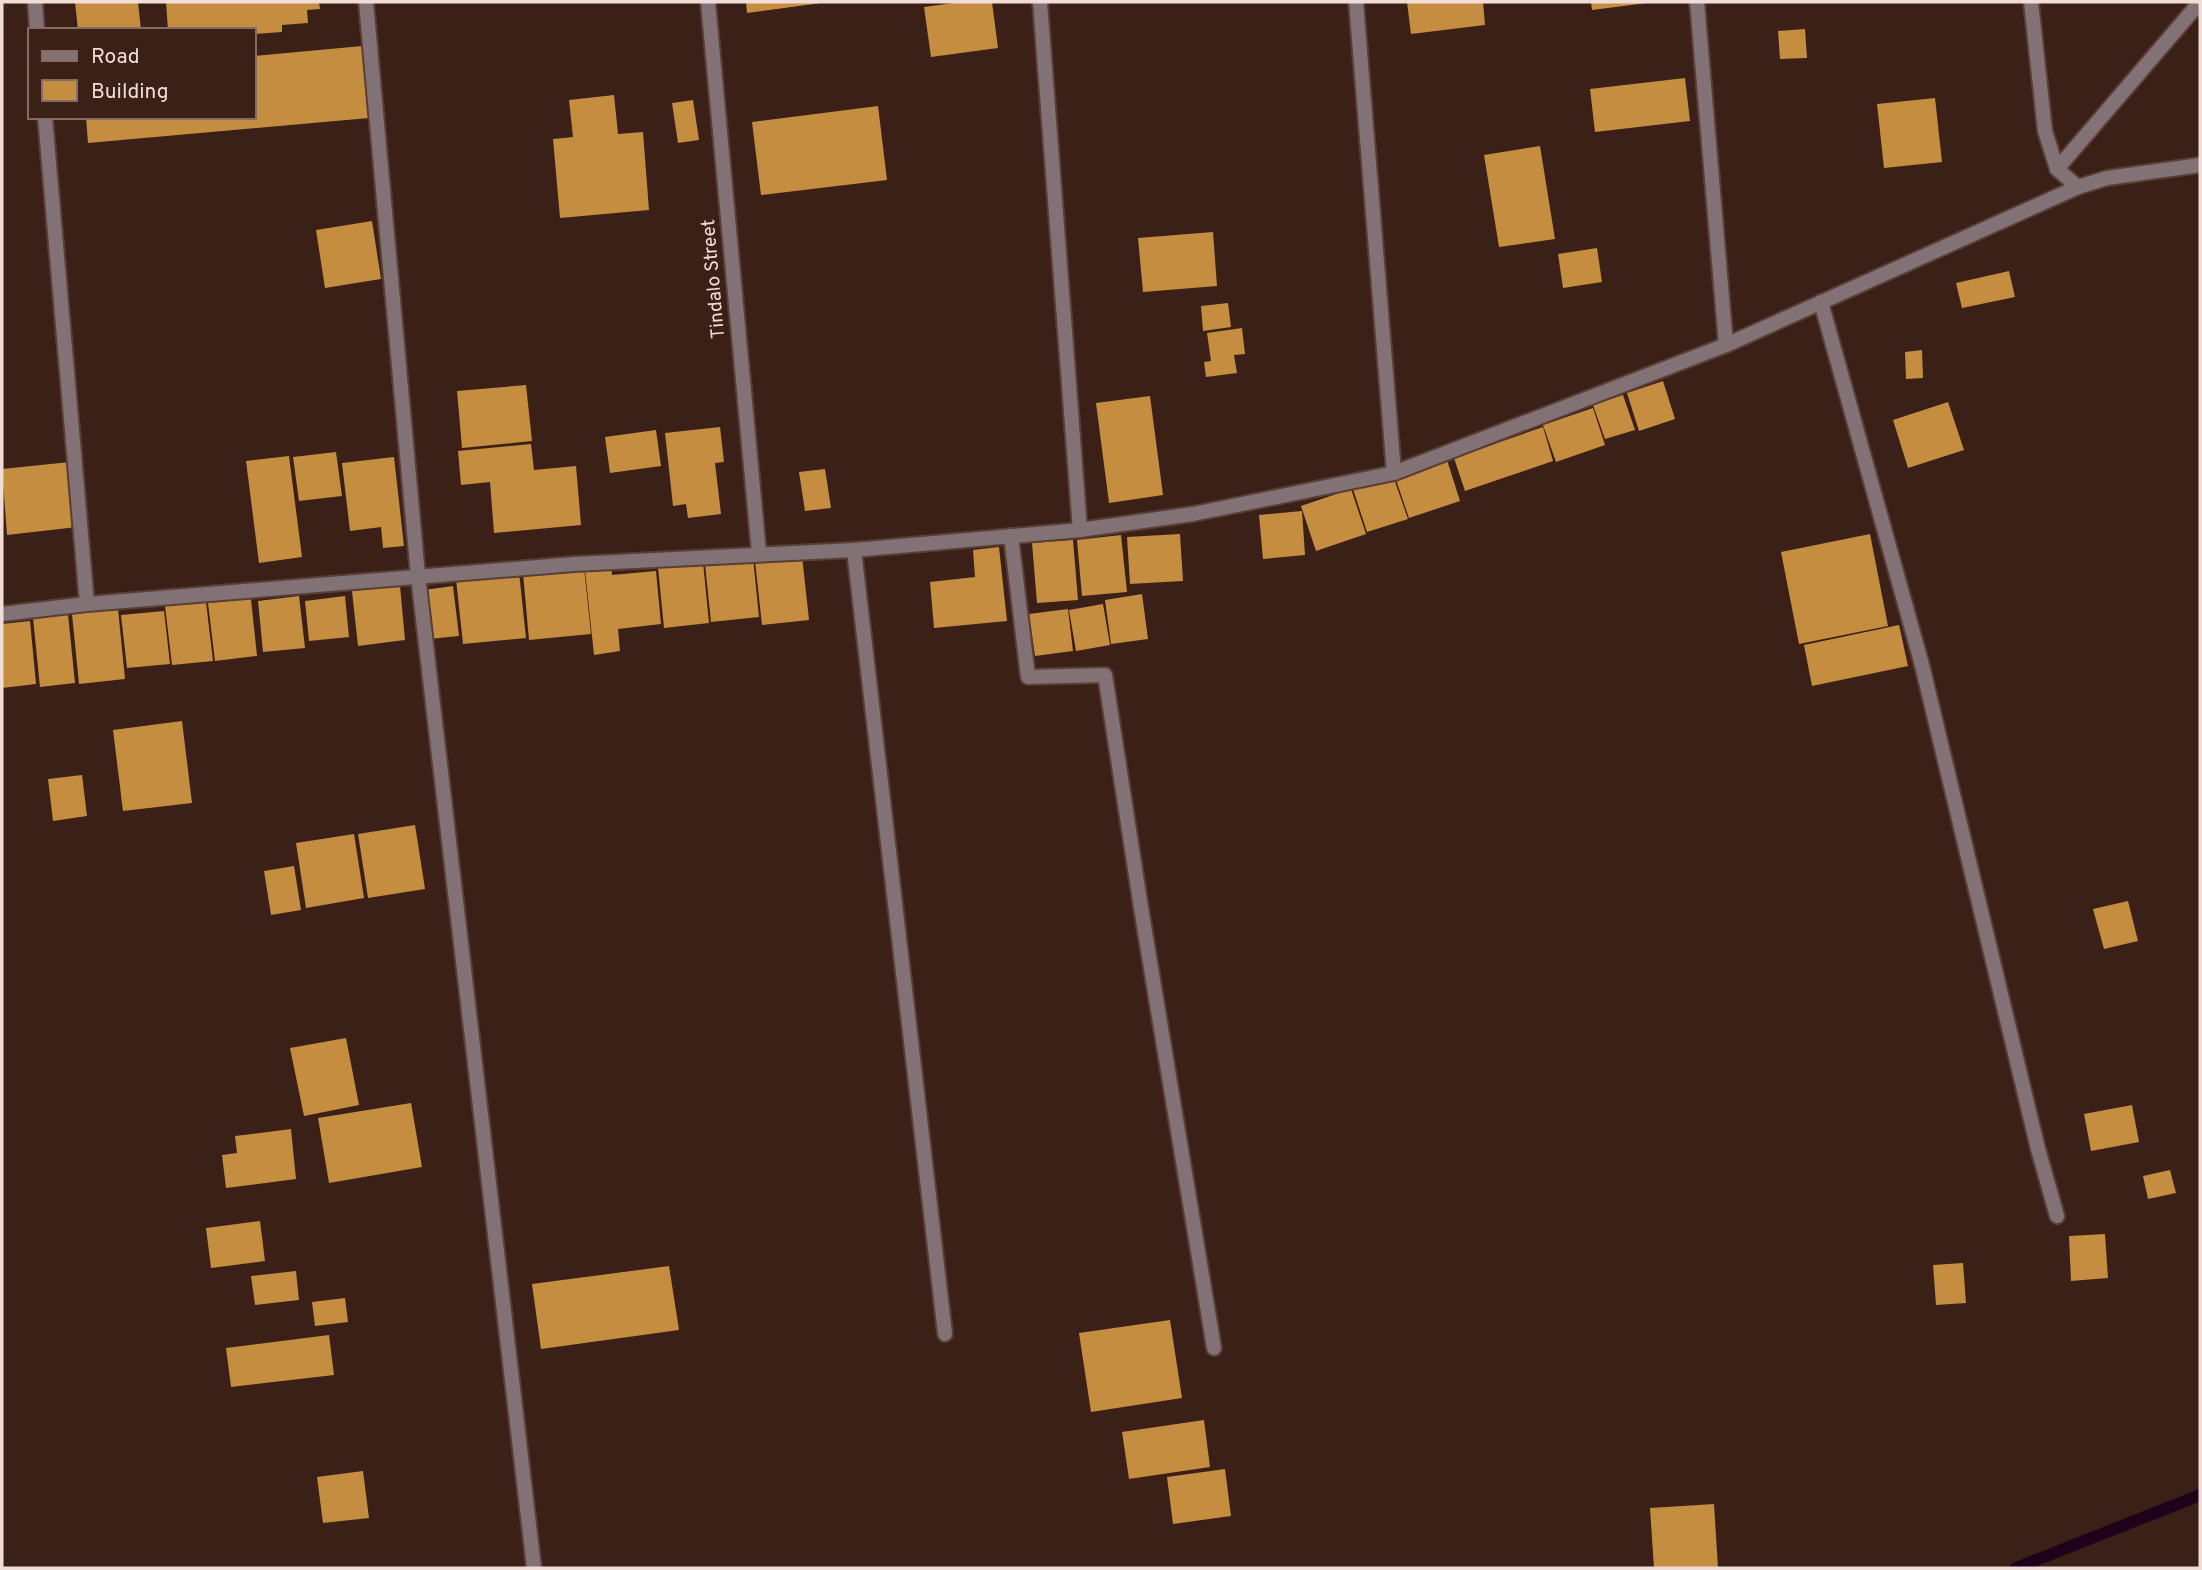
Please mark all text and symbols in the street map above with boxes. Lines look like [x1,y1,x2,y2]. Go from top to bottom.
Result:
legend [28,28,256,119]
text: Road [91,44,140,71]
text: Building [91,79,169,106]
street label: Tindalo Street [697,218,731,340]

